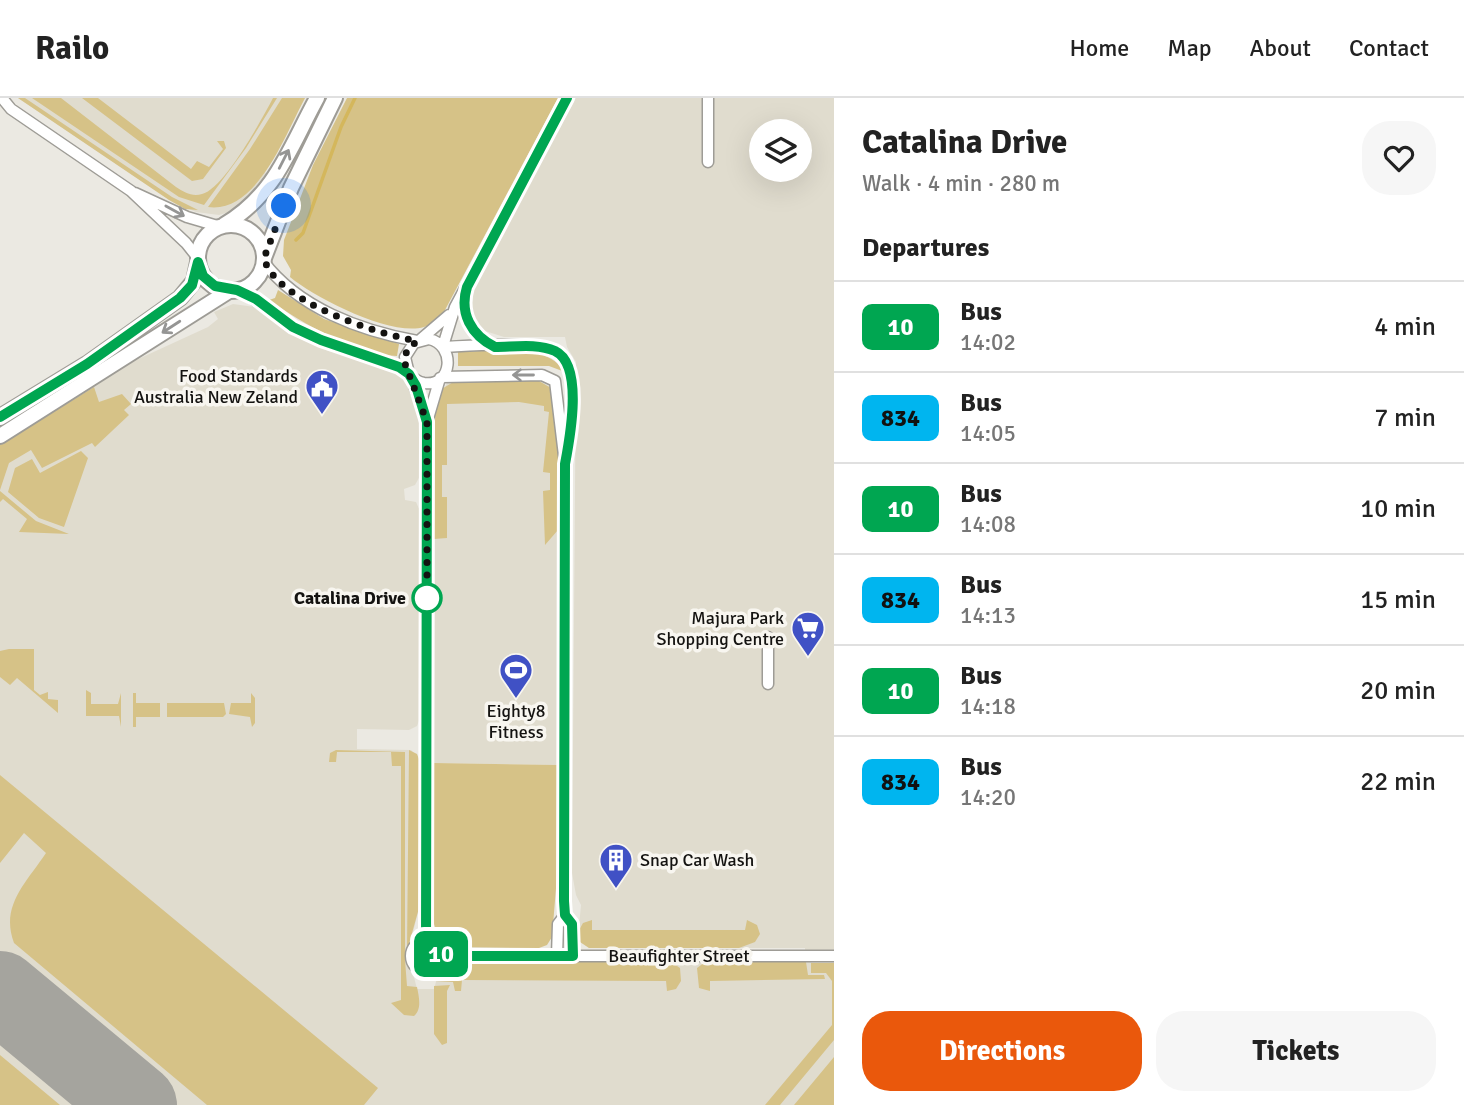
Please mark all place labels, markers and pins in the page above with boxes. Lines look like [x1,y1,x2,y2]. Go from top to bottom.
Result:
place label: Food Standards Australia New Zeland [134,365,298,408]
public building icon: Food Standards Australia New Zeland [303,367,341,416]
marker: Catalina Drive [412,583,442,613]
place label: Catalina Drive [294,587,406,609]
place label: Majura Park Shopping Centre [656,607,784,650]
supermarket icon: Majura Park Shopping Centre [789,609,827,658]
sports icon: Eighty8 Fitness [497,651,535,700]
place label: Eighty8 Fitness [487,700,545,743]
building icon: Snap Car Wash [597,841,635,890]
place label: Snap Car Wash [640,849,754,871]

